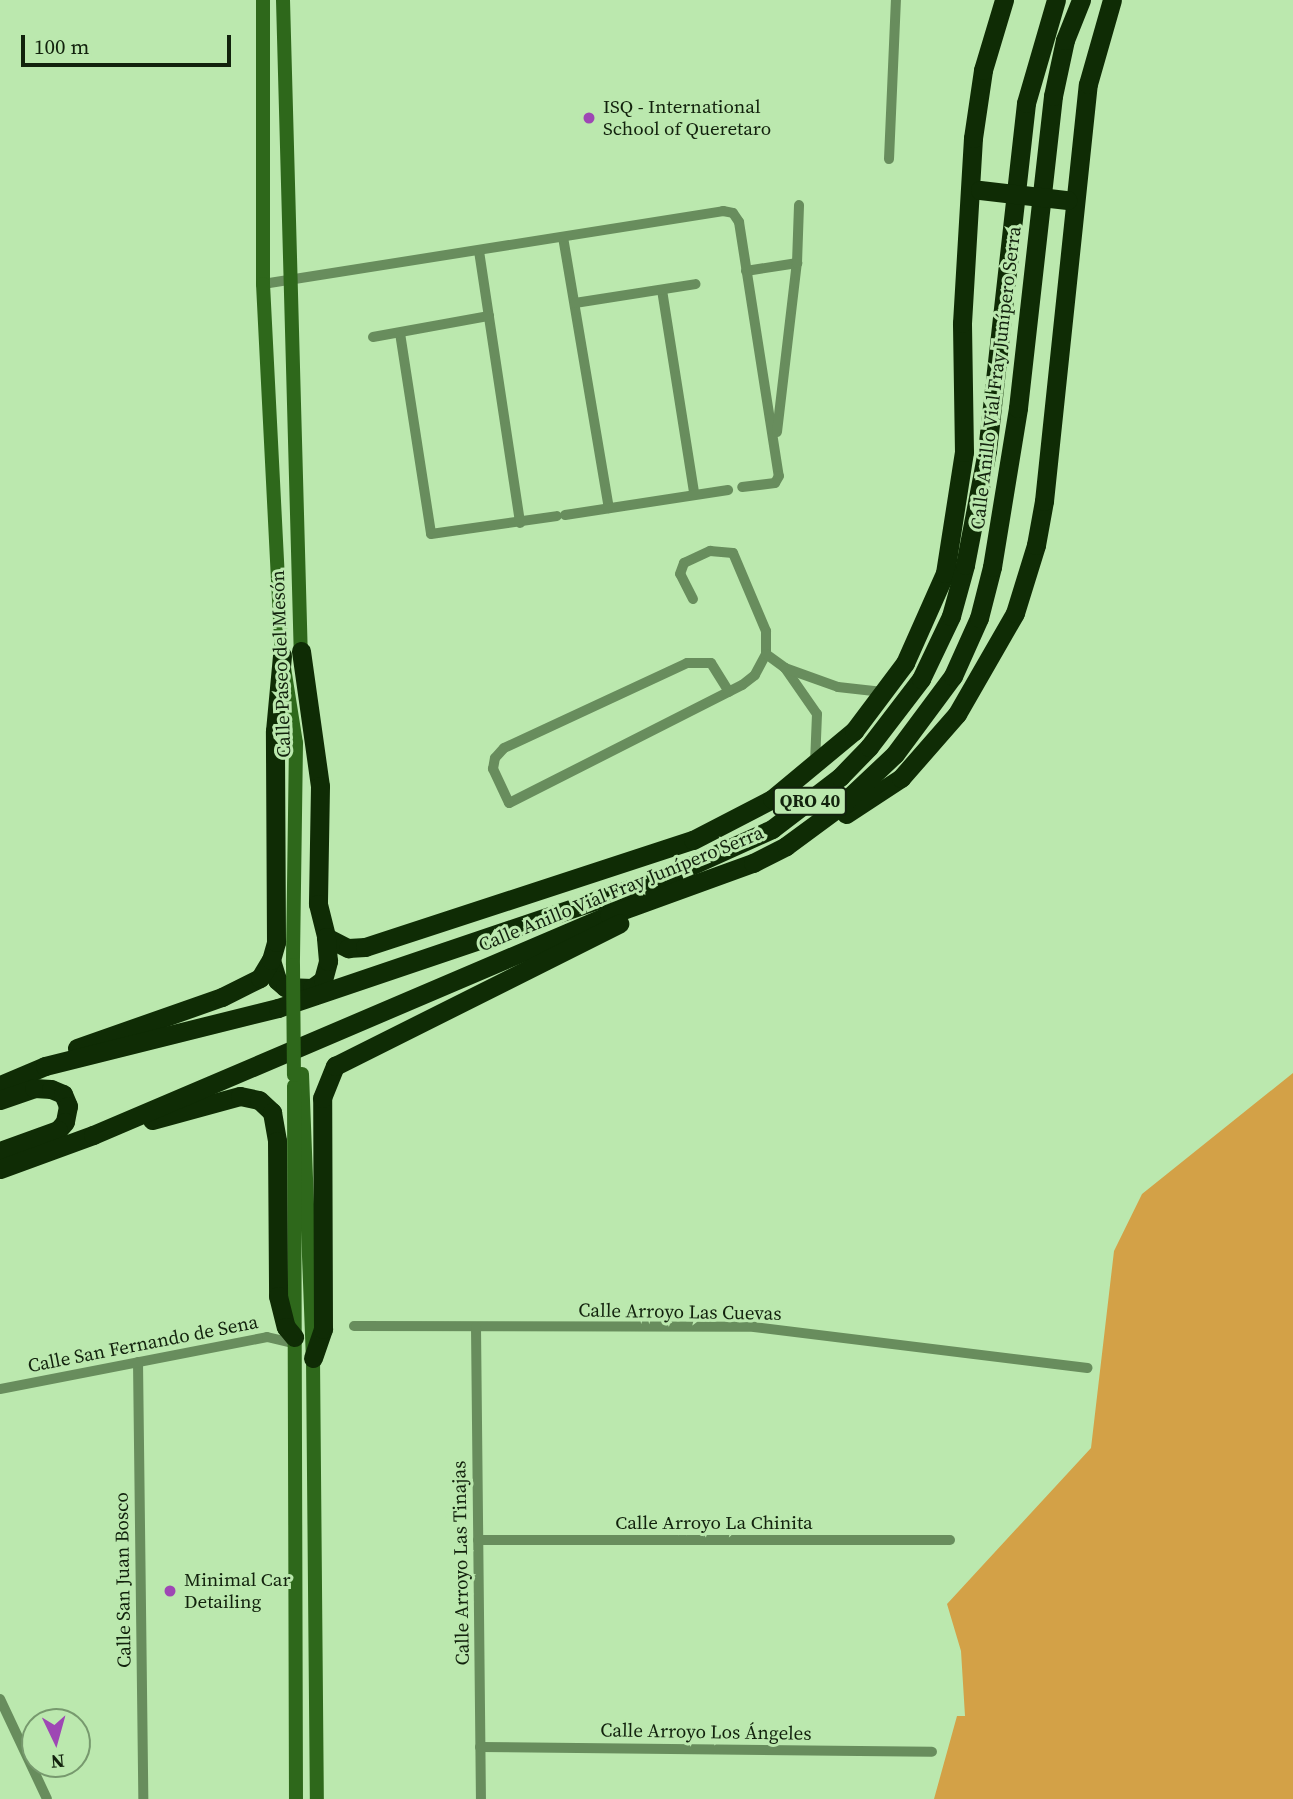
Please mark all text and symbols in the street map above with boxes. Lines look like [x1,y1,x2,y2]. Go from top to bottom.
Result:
scale bar [24,21,234,65]
text: 100 m [34,32,89,61]
place label: ISQ - International School of Queretaro [603,96,771,140]
marker: ISQ - International School of Queretaro [581,110,597,126]
street label: Calle Anillo Vial Fray Junípero Serra [966,225,1026,531]
street label: Calle Paseo del Mesón [266,570,296,758]
road number: QRO 40 [772,786,848,816]
street label: Calle Anillo Vial Fray Junípero Serra [475,821,767,957]
street label: Calle Arroyo Las Cuevas [578,1299,782,1325]
street label: Calle San Fernando de Sena [26,1310,260,1378]
street label: Calle Arroyo Las Tinajas [448,1460,474,1666]
street label: Calle San Juan Bosco [110,1492,136,1668]
street label: Calle Arroyo La Chinita [615,1512,813,1534]
place label: Minimal Car Detailing [184,1569,290,1613]
marker: Minimal Car Detailing [162,1583,178,1599]
north arrow [21,1708,91,1778]
street label: Calle Arroyo Los Ángeles [600,1719,812,1745]
text: N [50,1748,66,1775]

